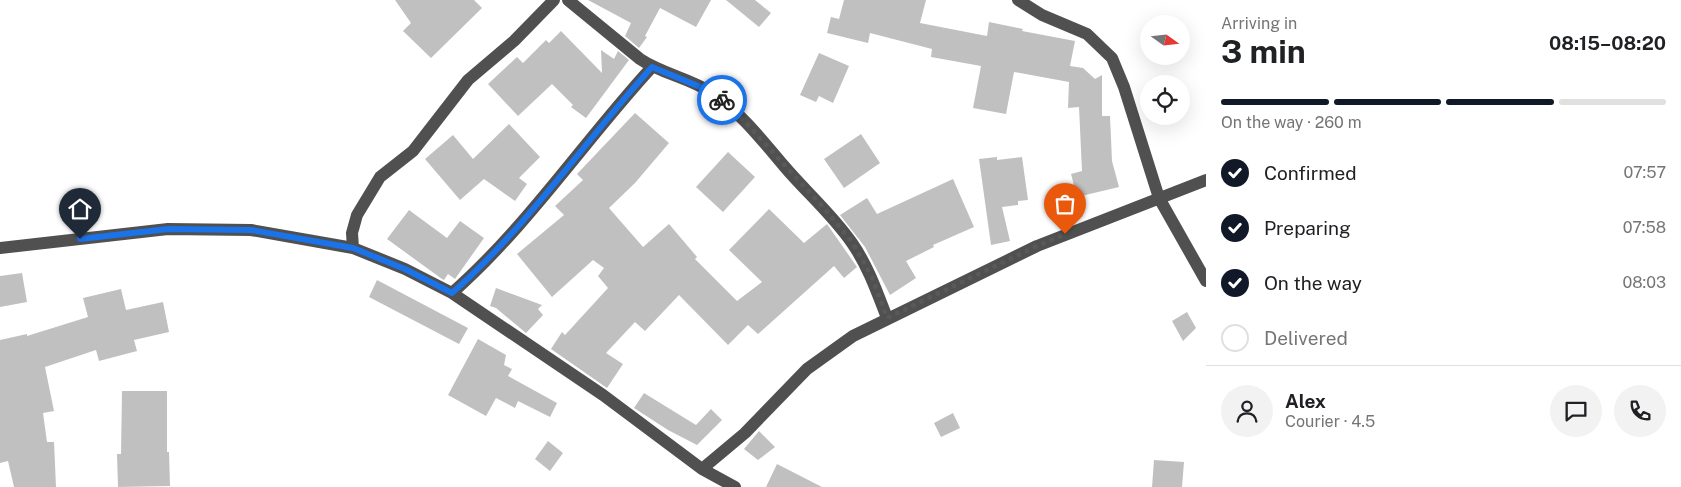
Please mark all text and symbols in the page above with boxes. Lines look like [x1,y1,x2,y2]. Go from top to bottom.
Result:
text: Arriving in [1221,14,1297,33]
north arrow [1140,15,1190,65]
map controls [1140,15,1190,125]
text: 08:15–08:20 [1549,32,1666,54]
text: 3 min [1221,33,1306,70]
courier [697,75,747,125]
button: locate [1140,75,1190,125]
icon: bike [708,86,736,114]
text: On the way · 260 m [1221,113,1362,132]
icon: check [1221,159,1249,187]
text: Confirmed [1264,162,1357,184]
text: 07:57 [1623,163,1666,182]
pin [1044,183,1086,234]
pin [59,188,101,239]
icon: bag [1051,190,1079,218]
icon: home [66,195,94,223]
icon: check [1221,214,1249,242]
text: Preparing [1264,217,1351,239]
text: 07:58 [1623,218,1666,237]
icon: check [1221,269,1249,297]
text: On the way [1264,272,1362,294]
text: 08:03 [1623,273,1666,292]
text: Delivered [1264,327,1348,349]
button: person [1221,385,1273,437]
button: chat [1550,385,1602,437]
button: phone [1614,385,1666,437]
text: Alex [1285,390,1326,412]
text: Courier · 4.5 [1285,412,1375,431]

